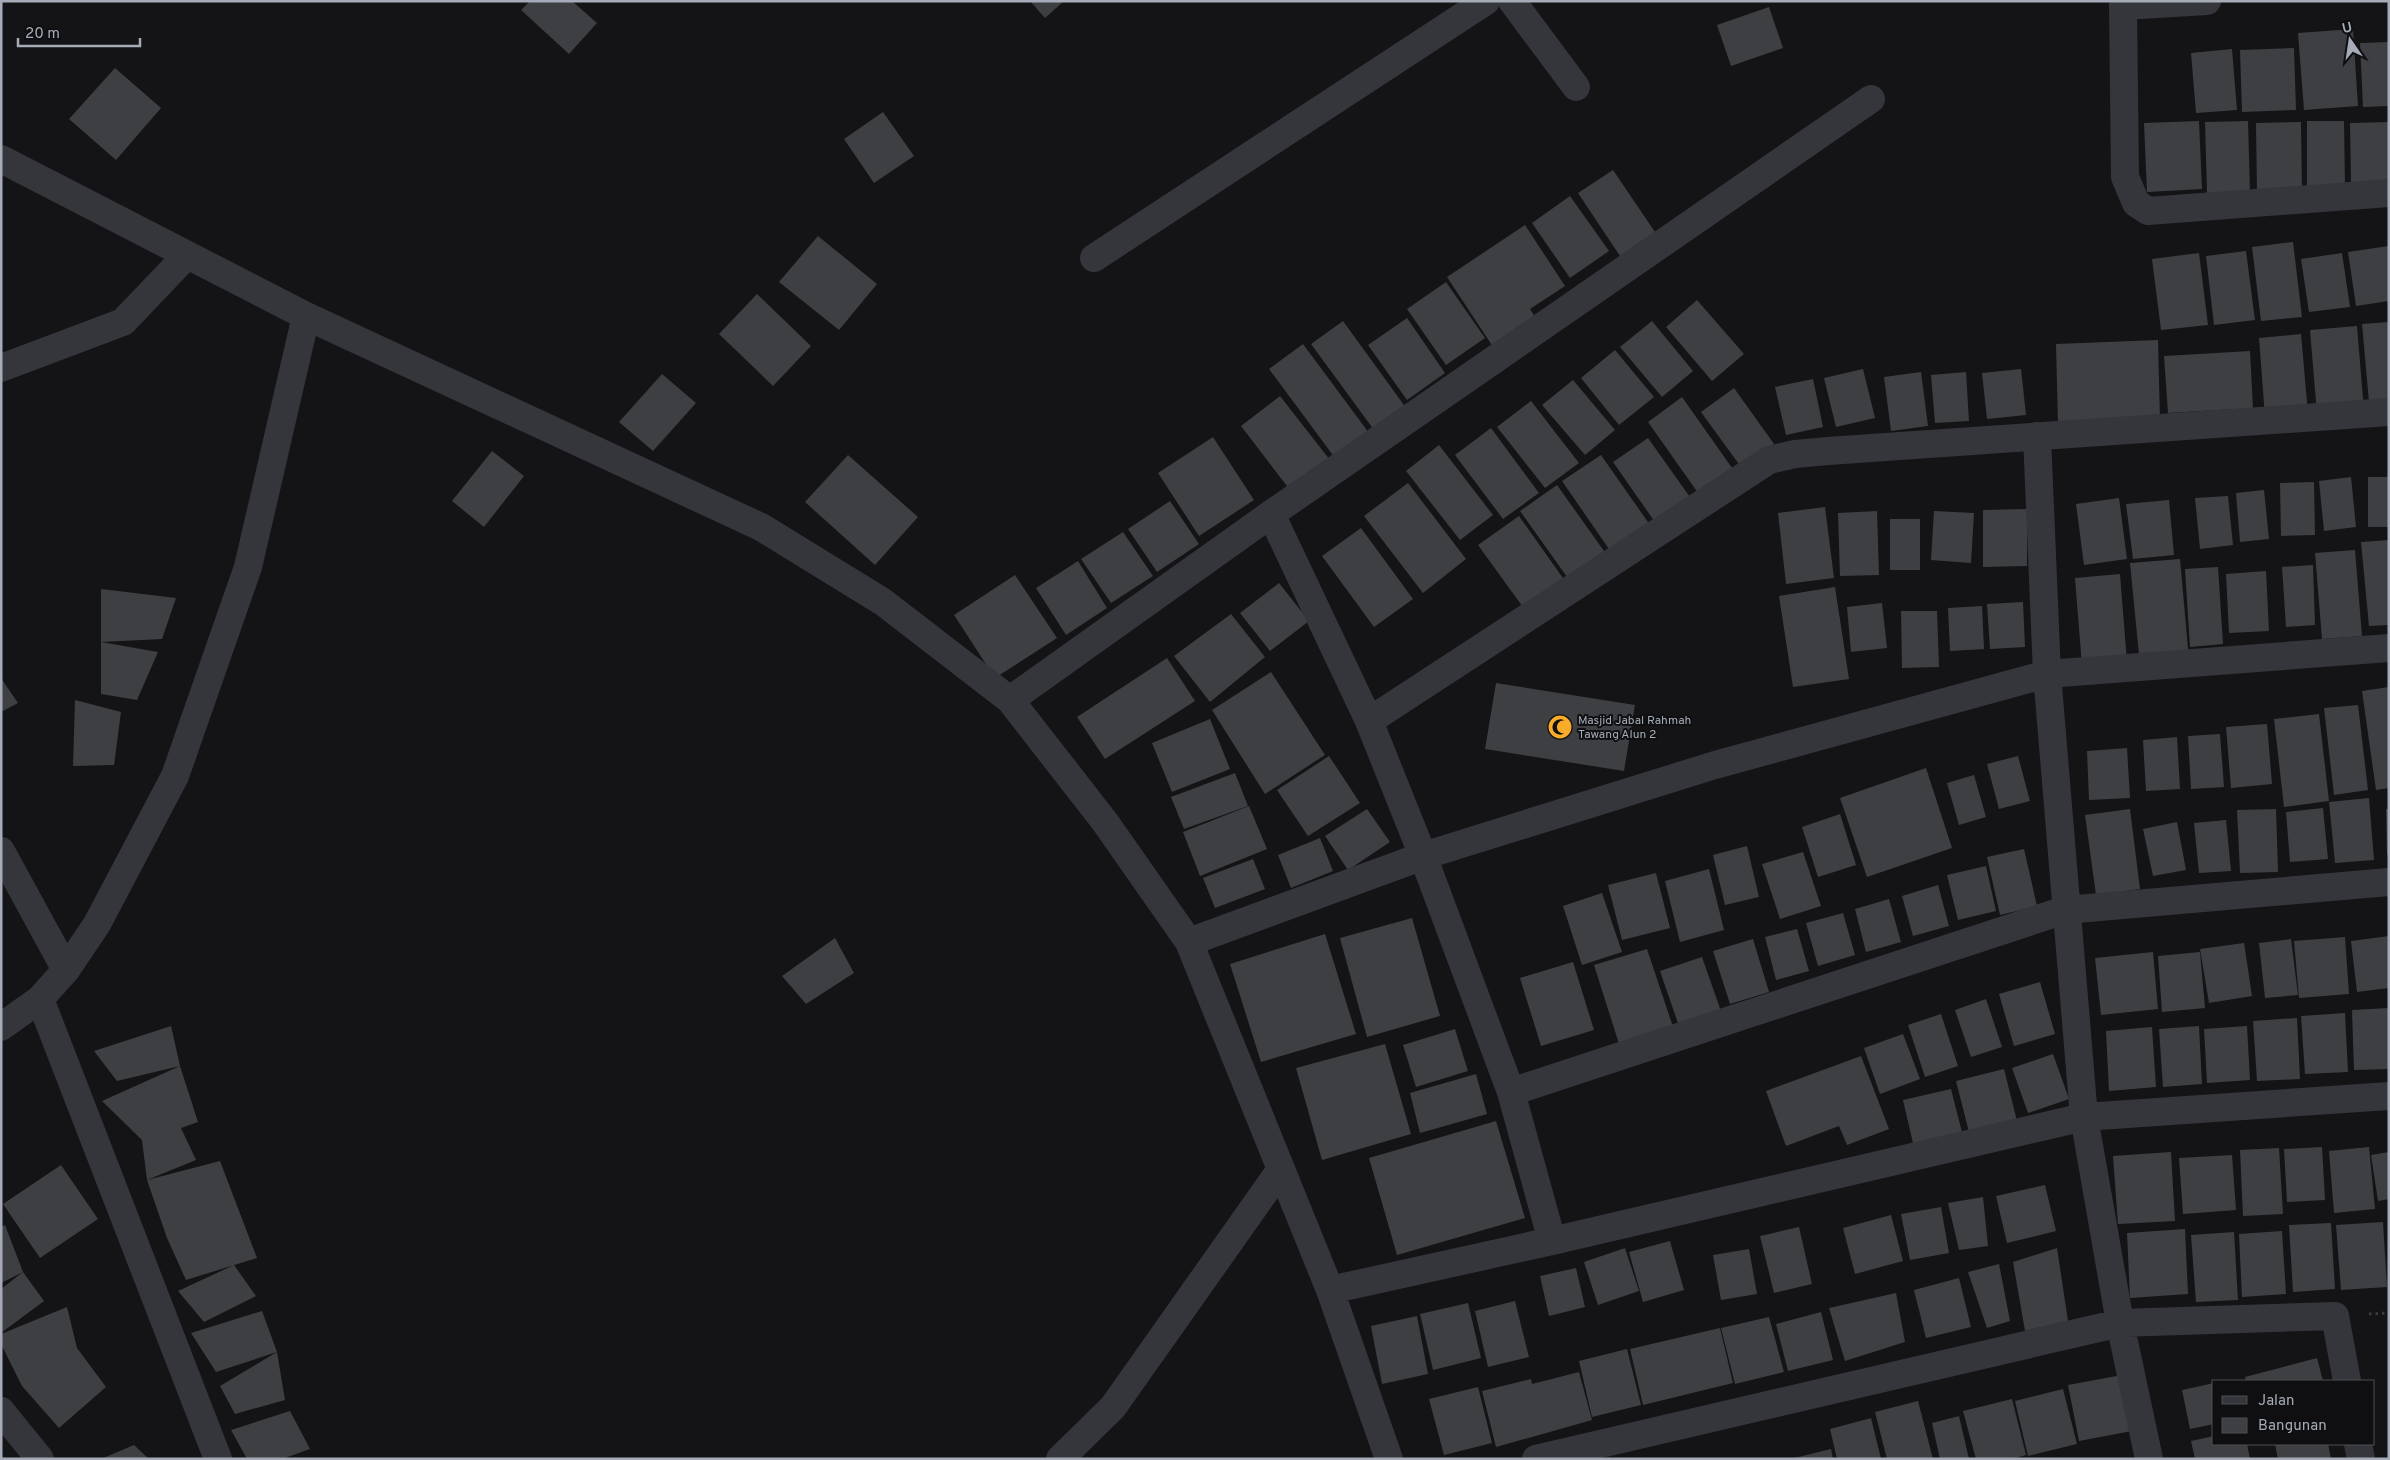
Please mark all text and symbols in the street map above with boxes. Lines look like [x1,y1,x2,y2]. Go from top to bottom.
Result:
scale bar [18,15,140,47]
north arrow [2325,15,2375,65]
text: U [2341,19,2354,38]
text: 20 m [25,25,60,44]
place label: Masjid Jabal Rahmah Tawang Alun 2 [1578,713,1691,743]
mosque icon: Masjid Jabal Rahmah Tawang Alun 2 [1547,714,1573,740]
legend [2212,1380,2375,1445]
text: Jalan [2258,1392,2295,1411]
text: Bangunan [2258,1417,2327,1436]

